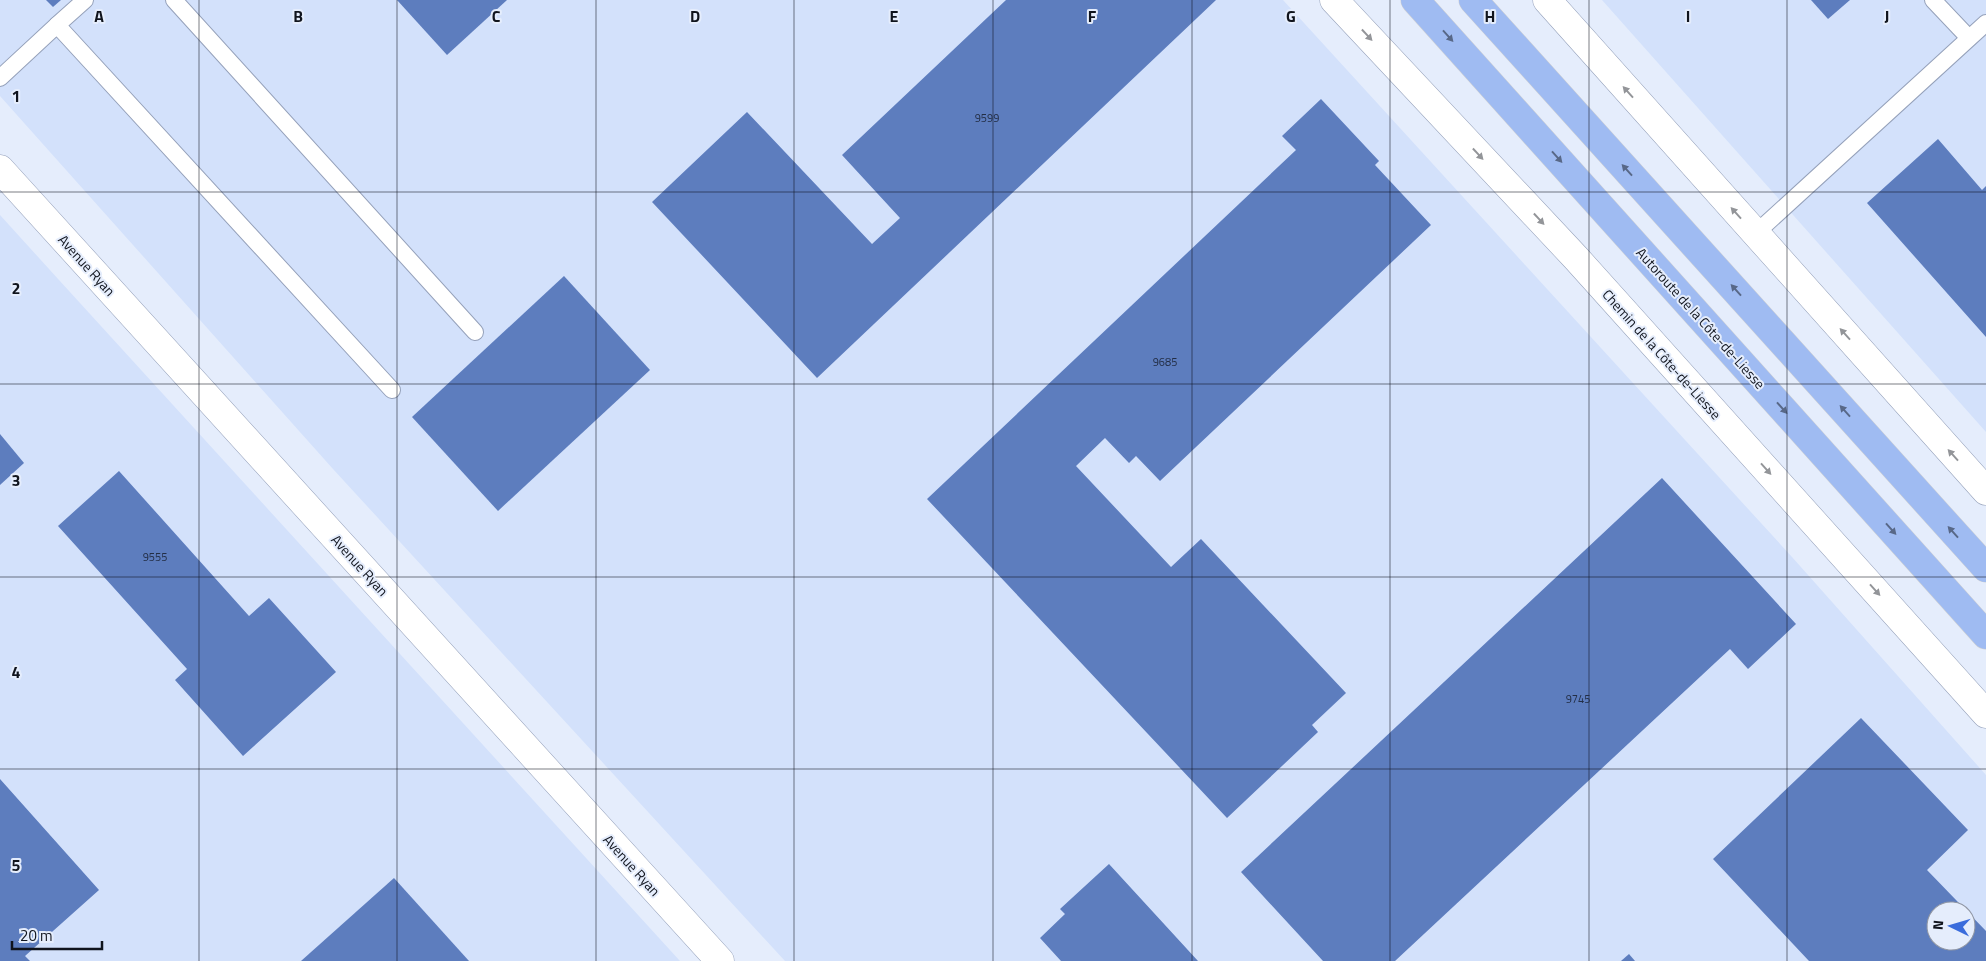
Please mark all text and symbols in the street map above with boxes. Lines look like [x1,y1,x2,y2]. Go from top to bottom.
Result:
text: A [94,4,104,28]
text: B [293,4,303,28]
text: C [492,4,501,28]
text: D [690,4,700,28]
text: E [890,4,899,28]
text: F [1088,4,1097,28]
text: G [1286,4,1296,28]
text: H [1485,4,1495,28]
text: I [1686,4,1690,28]
text: J [1885,4,1889,28]
one-way arrow [1361,29,1373,41]
one-way arrow [1442,30,1454,42]
text: 1 [12,84,20,108]
one-way arrow [1622,86,1634,98]
house number: 9599 [975,110,999,126]
one-way arrow [1472,147,1484,159]
one-way arrow [1551,151,1562,164]
one-way arrow [1621,164,1633,176]
one-way arrow [1730,208,1742,220]
one-way arrow [1533,213,1545,225]
street label: Avenue Ryan [54,229,120,301]
street label: Autoroute de la Côte-de-Liesse [1632,243,1770,393]
text: 2 [12,276,20,300]
street label: Chemin de la Côte-de-Liesse [1598,284,1726,424]
one-way arrow [1730,285,1742,297]
one-way arrow [1839,329,1851,341]
house number: 9685 [1153,354,1177,370]
one-way arrow [1776,402,1788,414]
one-way arrow [1839,406,1851,418]
one-way arrow [1948,448,1959,461]
one-way arrow [1760,463,1772,475]
text: 3 [12,468,20,492]
one-way arrow [1885,523,1897,535]
one-way arrow [1948,526,1959,539]
street label: Avenue Ryan [327,529,393,601]
house number: 9555 [143,549,167,565]
one-way arrow [1869,584,1880,596]
text: 4 [12,660,21,684]
house number: 9745 [1566,691,1590,707]
street label: Avenue Ryan [599,829,665,901]
text: 5 [12,853,21,877]
north arrow [1926,901,1976,951]
scale bar [12,918,102,950]
text: N [1927,919,1948,931]
text: 20 m [20,924,53,947]

